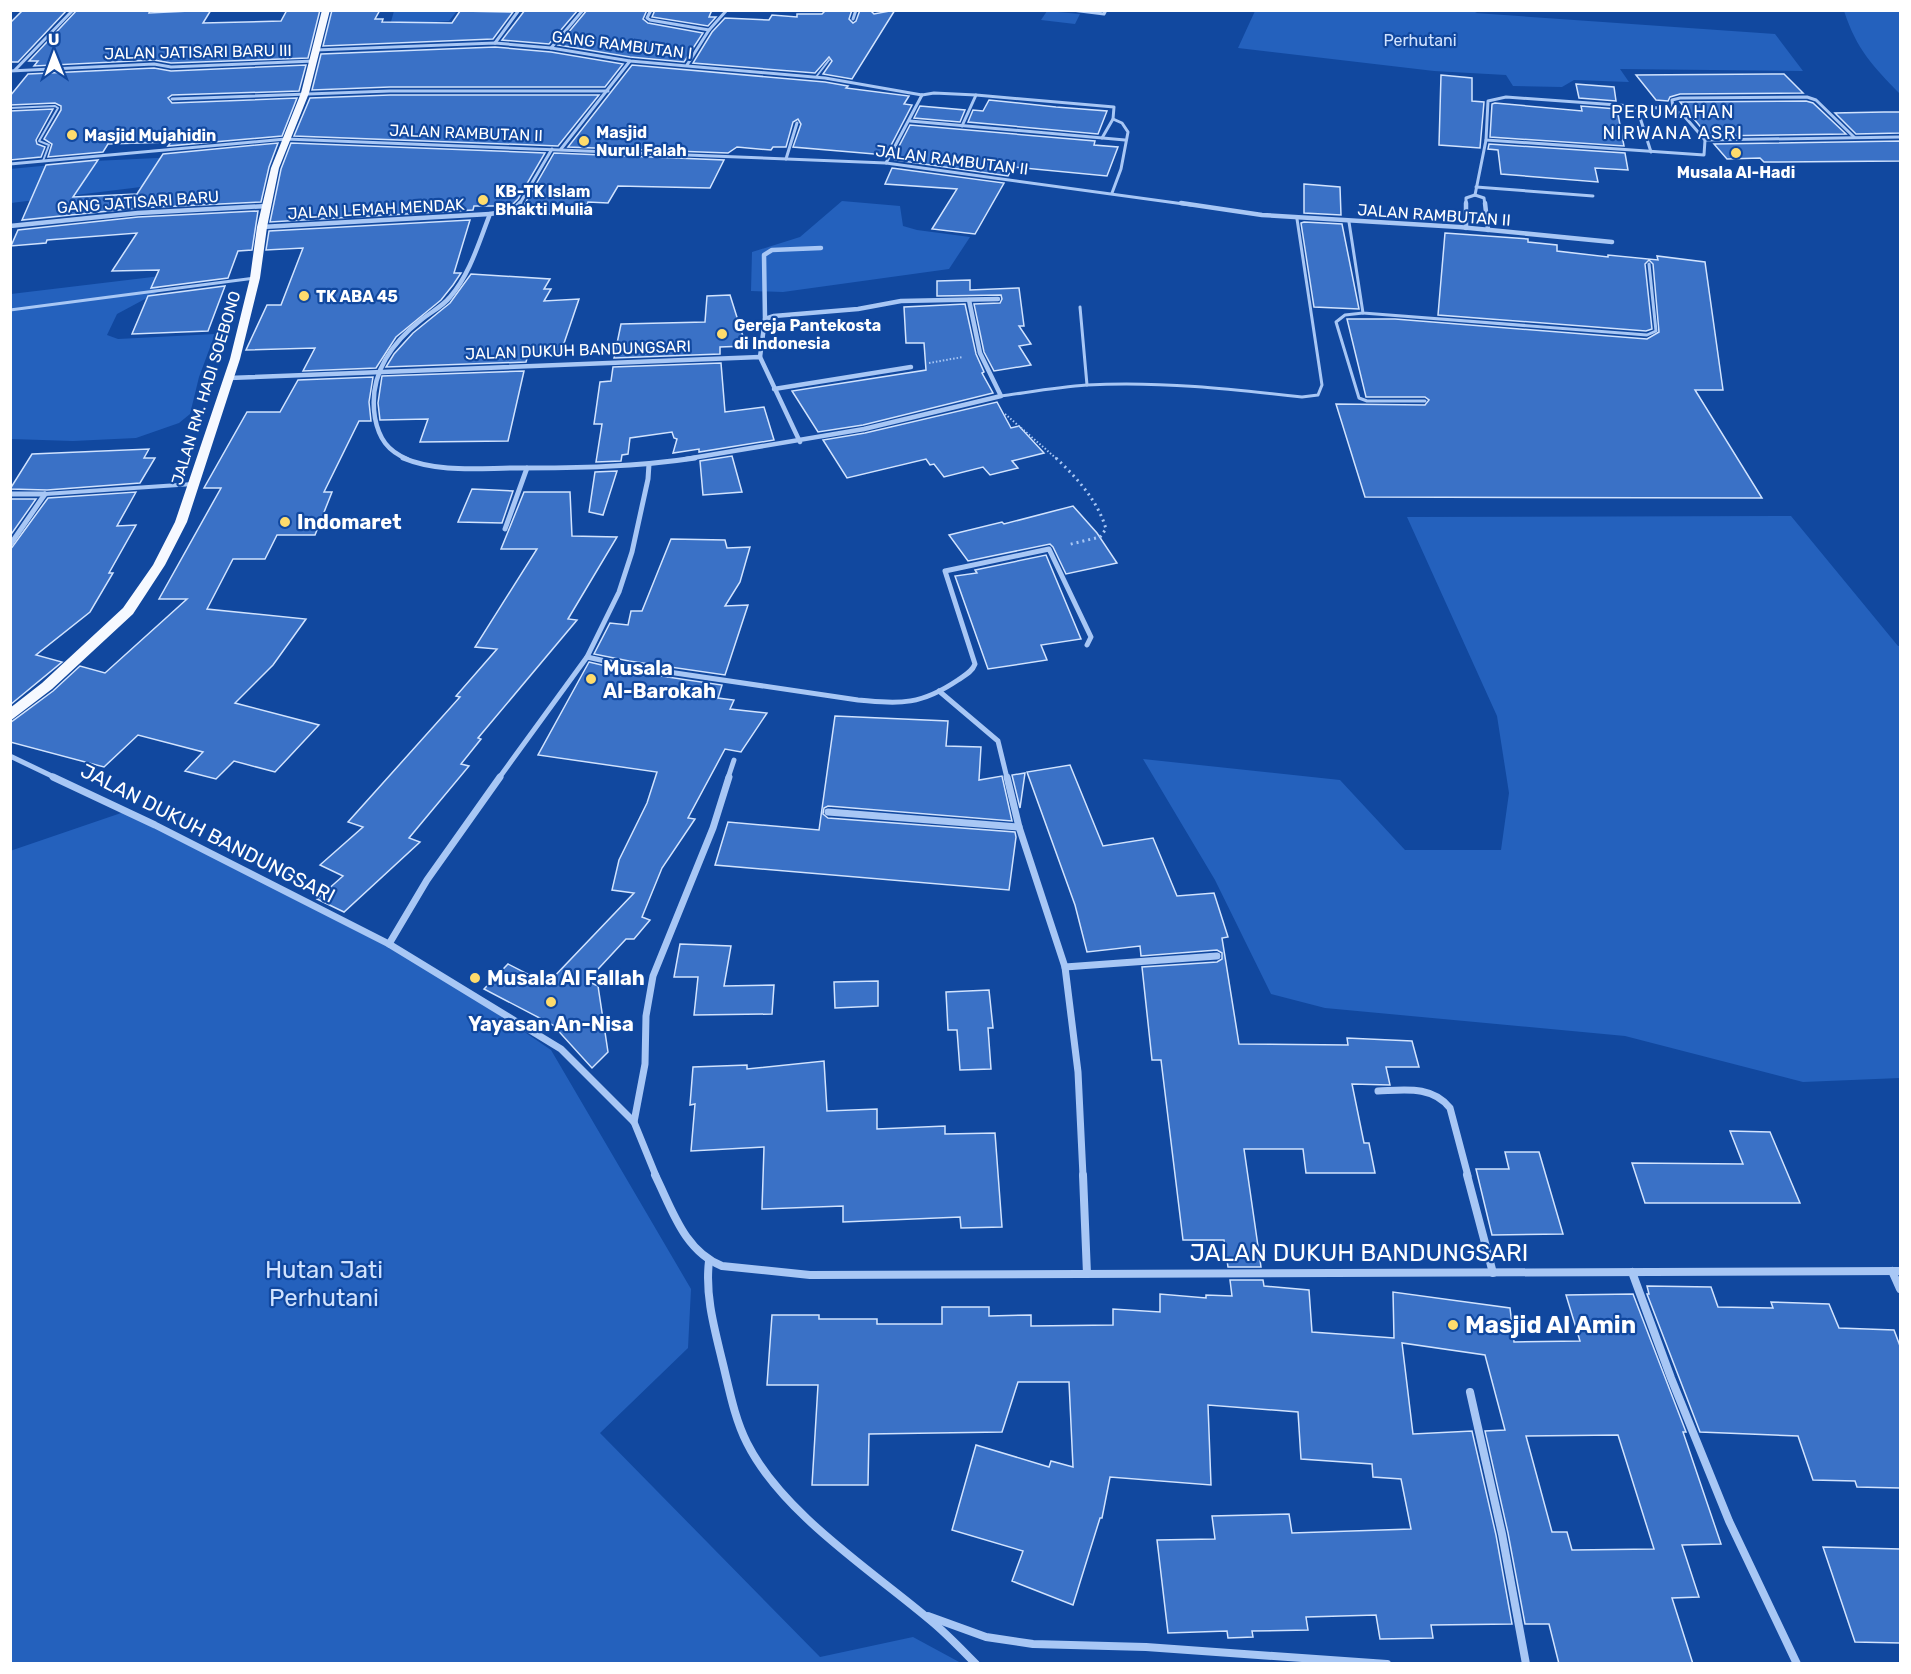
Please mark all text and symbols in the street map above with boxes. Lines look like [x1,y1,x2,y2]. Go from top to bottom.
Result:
north arrow [24,24,84,84]
street label: GANG RAMBUTAN I [551,27,693,63]
text: U [48,30,60,49]
park label: Perhutani [1383,31,1457,50]
street label: JALAN JATISARI BARU III [104,41,292,63]
district label: PERUMAHAN NIRWANA ASRI [1603,101,1743,144]
street label: JALAN RAMBUTAN II [389,121,543,145]
place label: Masjid Nurul Falah [596,123,687,160]
place label: Masjid Mujahidin [84,126,216,145]
marker: Masjid Mujahidin [65,128,79,142]
marker: Masjid Nurul Falah [577,134,591,148]
street label: JALAN RAMBUTAN II [875,141,1029,179]
marker: Musala Al-Hadi [1729,146,1743,160]
place label: Musala Al-Hadi [1677,163,1795,182]
place label: KB-TK Islam Bhakti Mulia [495,182,593,219]
street label: GANG JATISARI BARU [56,187,220,217]
marker: KB-TK Islam Bhakti Mulia [476,193,490,207]
street label: JALAN LEMAH MENDAK [287,195,466,223]
street label: JALAN RAMBUTAN II [1357,200,1511,230]
place label: TK ABA 45 [316,287,398,306]
street label: JALAN RM. HADI SOEBONO [167,289,245,487]
marker: TK ABA 45 [297,289,311,303]
place label: Gereja Pantekosta di Indonesia [734,316,881,353]
marker: Gereja Pantekosta di Indonesia [715,327,729,341]
street label: JALAN DUKUH BANDUNGSARI [465,337,691,363]
place label: Indomaret [297,510,401,534]
marker: Indomaret [278,515,292,529]
place label: Musala Al-Barokah [603,656,716,703]
marker: Musala Al-Barokah [584,672,598,686]
street label: JALAN DUKUH BANDUNGSARI [77,758,339,908]
place label: Musala Al Fallah [487,966,645,990]
marker: Musala Al Fallah [468,971,482,985]
marker: Yayasan An-Nisa [544,995,558,1009]
place label: Yayasan An-Nisa [468,1012,634,1036]
street label: JALAN DUKUH BANDUNGSARI [1190,1239,1528,1267]
park label: Hutan Jati Perhutani [265,1256,383,1312]
place label: Masjid Al Amin [1465,1311,1636,1339]
marker: Masjid Al Amin [1446,1318,1460,1332]

